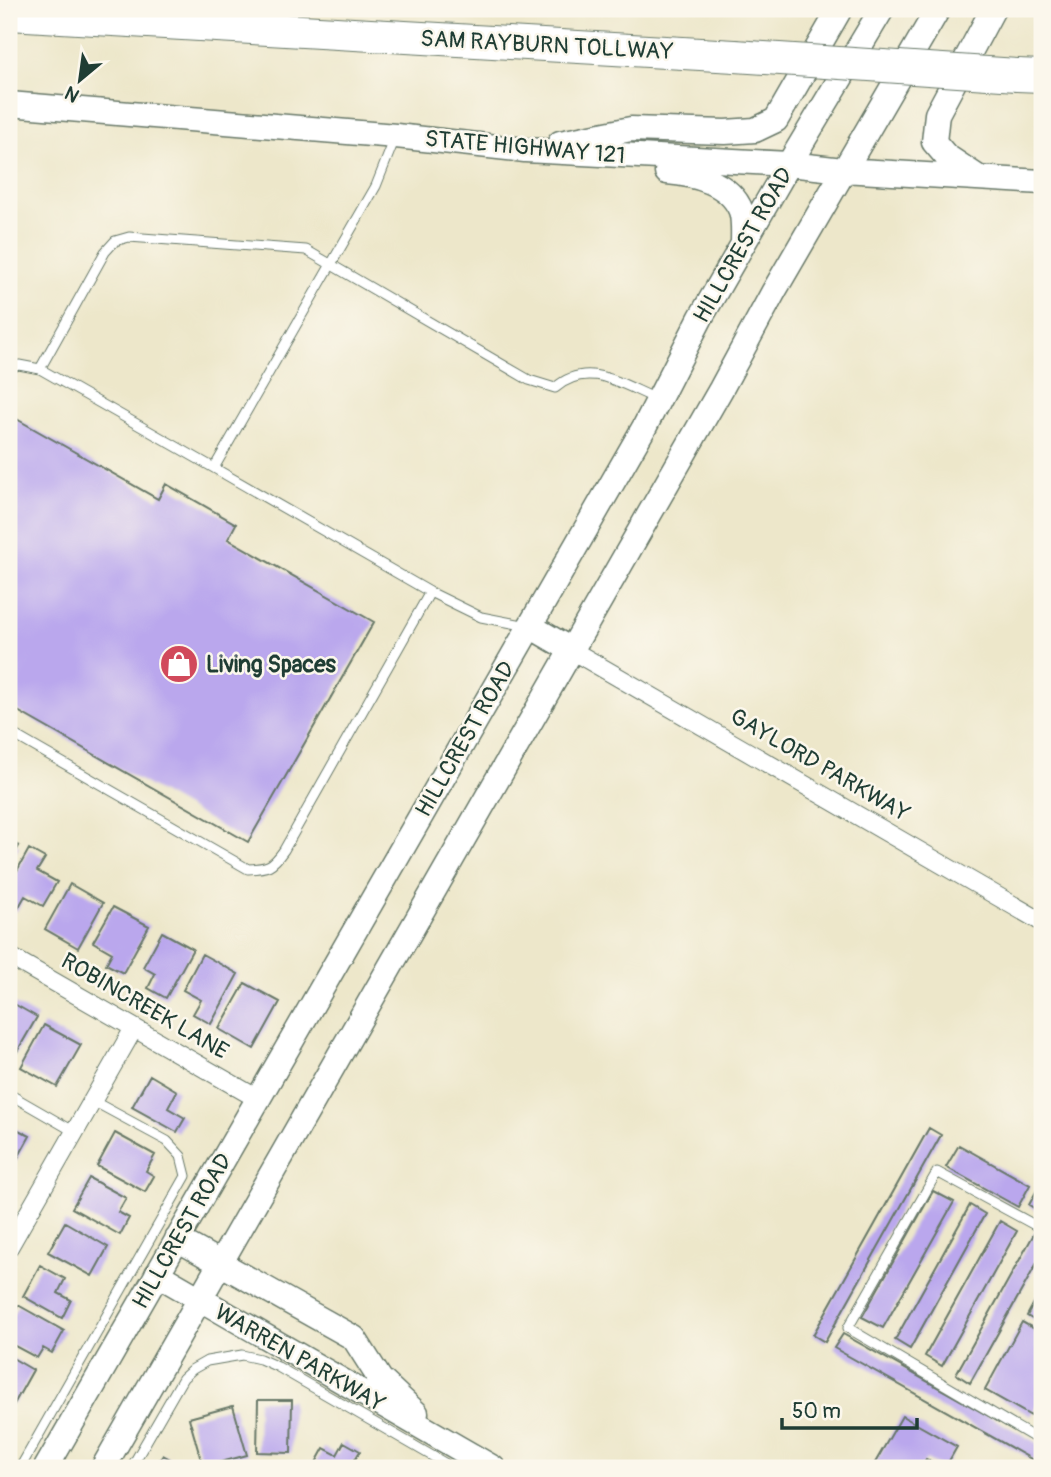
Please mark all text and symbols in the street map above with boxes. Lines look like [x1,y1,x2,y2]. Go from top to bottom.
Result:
street label: SAM RAYBURN TOLLWAY [420,24,674,66]
north arrow [46,46,116,116]
text: N [61,80,84,108]
street label: STATE HIGHWAY 121 [424,124,626,170]
street label: HILLCREST ROAD [687,162,799,328]
shop icon: Living Spaces [158,643,200,685]
place label: Living Spaces [206,650,337,679]
street label: HILLCREST ROAD [409,656,521,822]
street label: GAYLORD PARKWAY [725,702,915,828]
street label: ROBINCREEK LANE [56,946,234,1066]
street label: HILLCREST ROAD [126,1148,238,1314]
street label: WARREN PARKWAY [210,1298,390,1418]
scale bar [782,1386,916,1430]
text: 50 m [792,1398,841,1425]

